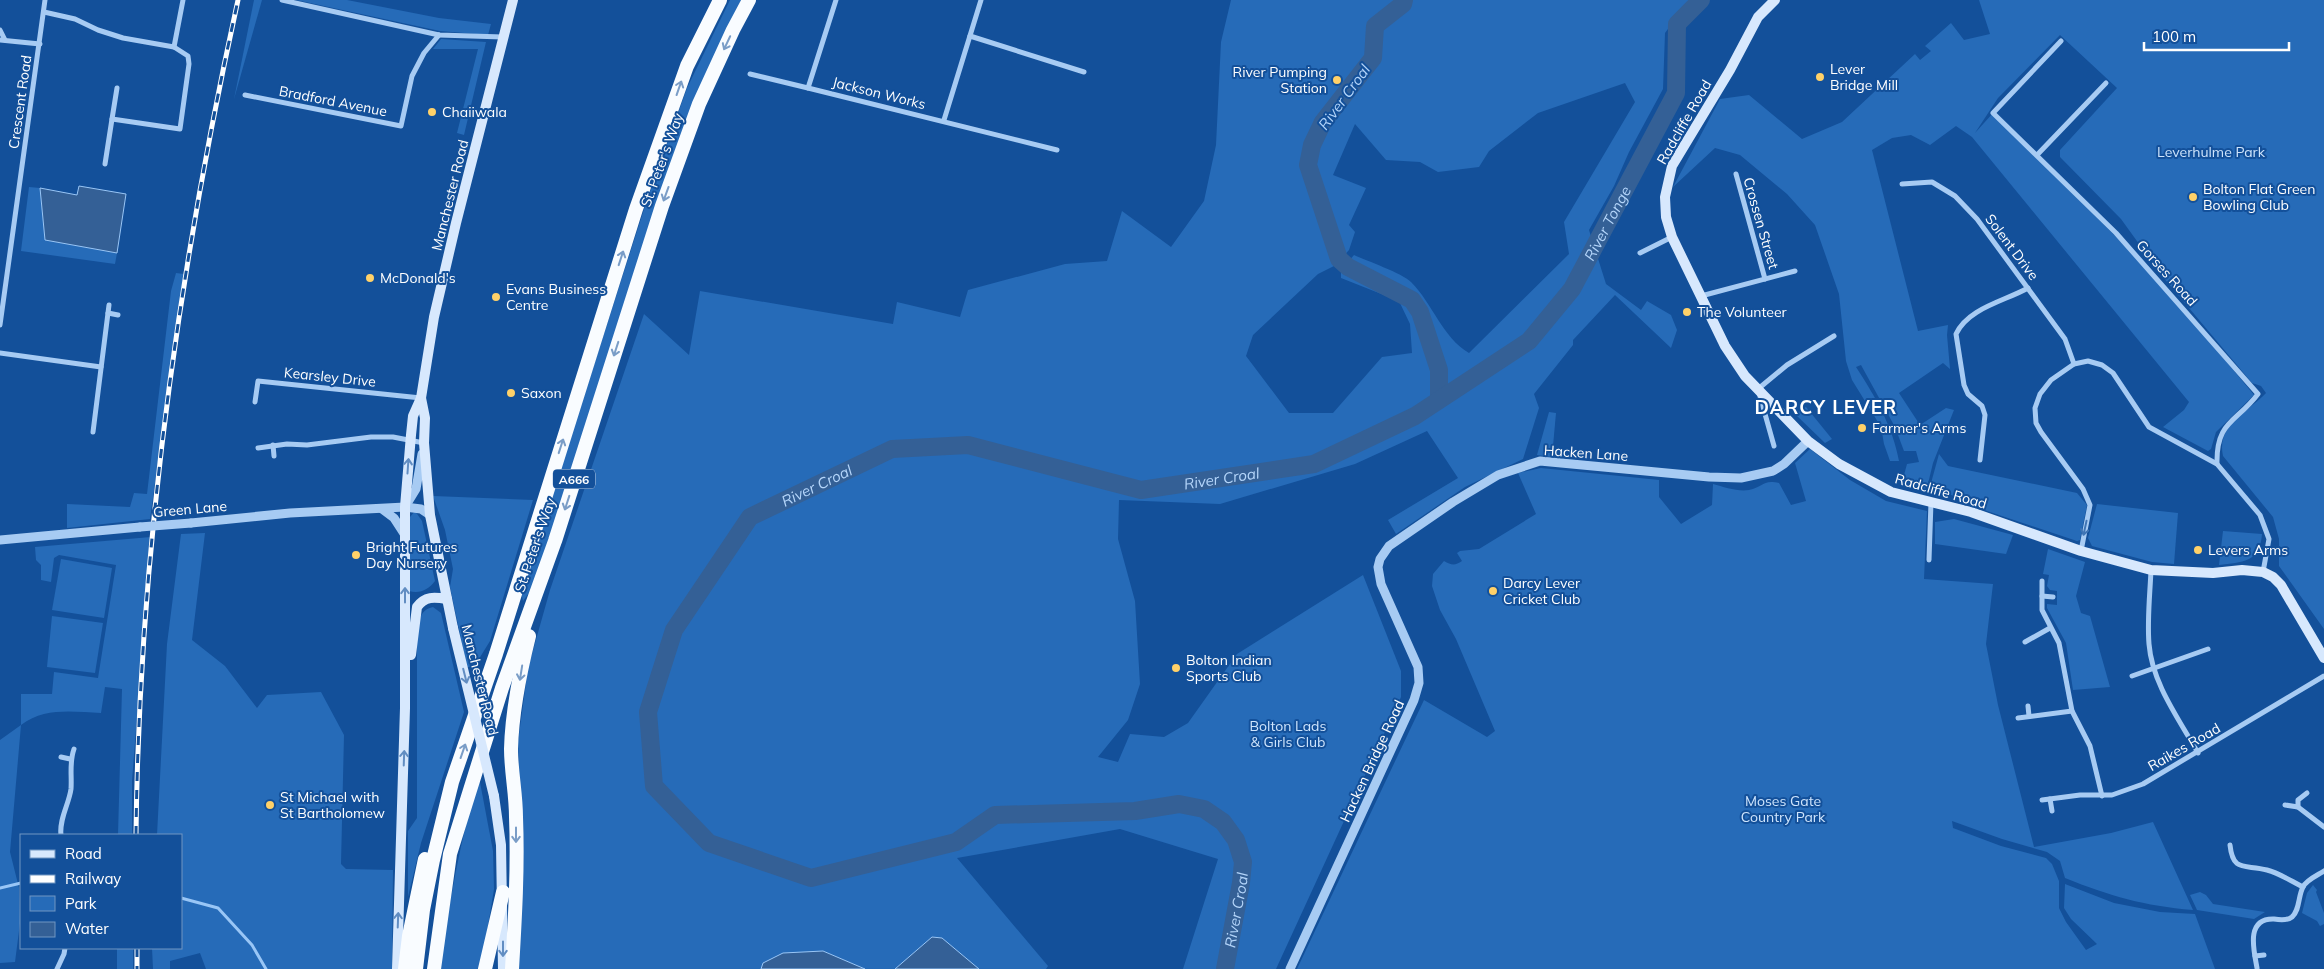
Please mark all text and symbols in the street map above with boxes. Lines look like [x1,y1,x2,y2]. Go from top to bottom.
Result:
scale bar [2144,20,2289,52]
text: 100 m [2152,27,2196,46]
one-way arrow [722,35,731,50]
street label: Crescent Road [5,54,35,150]
water label: River Croal [1314,60,1374,133]
place label: Lever Bridge Mill [1830,60,1898,94]
place label: River Pumping Station [1233,63,1327,97]
marker: Lever Bridge Mill [1814,71,1826,83]
street label: Jackson Works [830,73,928,113]
marker: River Pumping Station [1331,74,1343,86]
street label: Radcliffe Road [1653,76,1715,168]
one-way arrow [675,80,684,96]
street label: Bradford Avenue [277,82,389,120]
place label: Chaiiwala [442,103,507,121]
marker: Chaiiwala [426,106,438,118]
street label: St. Peter's Way [637,110,688,209]
street label: Manchester Road [428,138,472,252]
park label: Leverhulme Park [2157,143,2266,161]
street label: Crossen Street [1739,175,1783,271]
place label: Bolton Flat Green Bowling Club [2203,180,2315,214]
water label: River Tonge [1579,182,1635,264]
one-way arrow [661,186,670,201]
marker: Bolton Flat Green Bowling Club [2187,191,2199,203]
street label: Solent Drive [1981,210,2043,284]
street label: Gorses Road [2133,236,2201,310]
one-way arrow [617,251,626,266]
place label: McDonald's [380,269,456,287]
marker: McDonald's [364,272,376,284]
place label: Evans Business Centre [506,280,606,314]
marker: Evans Business Centre [490,291,502,303]
place label: The Volunteer [1697,303,1788,321]
marker: The Volunteer [1681,306,1693,318]
one-way arrow [611,340,621,356]
street label: Kearsley Drive [283,363,377,391]
place label: Saxon [521,384,562,402]
marker: Saxon [505,387,517,399]
district label: DARCY LEVER [1755,395,1897,419]
place label: Farmer's Arms [1872,419,1966,437]
marker: Farmer's Arms [1856,422,1868,434]
one-way arrow [557,439,567,455]
street label: Hacken Lane [1543,441,1629,465]
one-way arrow [404,459,413,475]
water label: River Croal [778,460,855,510]
water label: River Croal [1182,463,1261,493]
road number: A666 [553,469,595,488]
street label: Radcliffe Road [1893,469,1989,513]
street label: St. Peter's Way [510,495,560,595]
one-way arrow [561,495,571,511]
street label: Green Lane [152,497,228,521]
one-way arrow [2080,520,2090,536]
place label: Bright Futures Day Nursery [366,538,458,572]
place label: Levers Arms [2208,541,2288,559]
marker: Levers Arms [2192,544,2204,556]
marker: Bright Futures Day Nursery [350,549,362,561]
place label: Darcy Lever Cricket Club [1503,574,1581,608]
marker: Darcy Lever Cricket Club [1487,585,1499,597]
one-way arrow [400,588,410,604]
street label: Manchester Road [458,623,502,737]
place label: Bolton Indian Sports Club [1186,651,1272,685]
marker: Bolton Indian Sports Club [1170,662,1182,674]
one-way arrow [516,665,526,681]
one-way arrow [461,667,470,683]
street label: Hacken Bridge Road [1336,697,1408,825]
park label: Bolton Lads & Girls Club [1250,717,1327,751]
street label: Raikes Road [2144,719,2224,775]
one-way arrow [458,743,468,759]
one-way arrow [399,750,408,766]
place label: St Michael with St Bartholomew [280,788,385,822]
park label: Moses Gate Country Park [1741,792,1826,826]
marker: St Michael with St Bartholomew [264,799,276,811]
one-way arrow [511,826,521,842]
legend [20,834,182,949]
text: Road [65,844,102,863]
text: Railway [65,869,121,888]
water label: River Croal [1220,871,1252,949]
text: Park [65,894,97,913]
one-way arrow [394,913,403,929]
text: Water [65,919,109,938]
one-way arrow [498,940,508,957]

